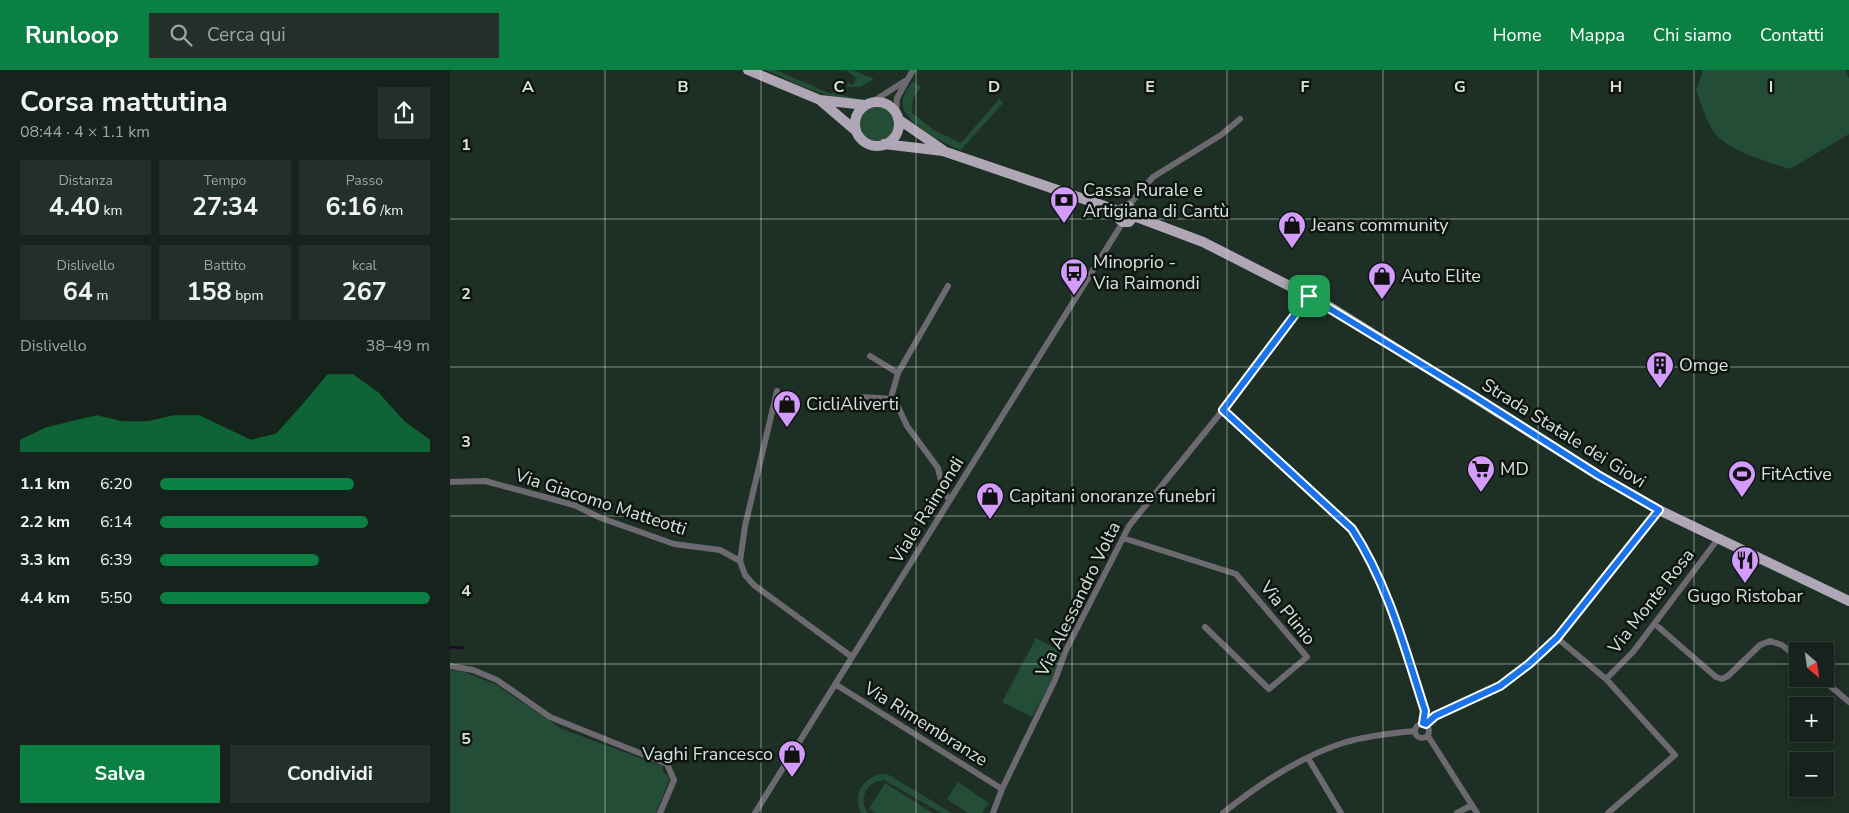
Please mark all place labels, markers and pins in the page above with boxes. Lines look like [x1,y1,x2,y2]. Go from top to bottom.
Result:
place label: Cassa Rurale e Artigiana di Cantù [1083,178,1229,223]
bank icon: Cassa Rurale e Artigiana di Cantù [1049,185,1079,224]
shop icon: Jeans community [1277,210,1307,249]
place label: Jeans community [1310,213,1449,237]
place label: Minoprio - Via Raimondi [1092,250,1200,295]
bus stop icon: Minoprio - Via Raimondi [1059,257,1089,296]
shop icon: Auto Elite [1367,261,1397,300]
place label: Auto Elite [1401,264,1481,288]
pin [1288,275,1330,317]
building icon: Omge [1645,350,1675,389]
place label: Omge [1679,353,1728,377]
shop icon: CicliAliverti [772,389,802,428]
place label: CicliAliverti [806,392,899,416]
supermarket icon: MD [1466,454,1496,493]
place label: MD [1500,457,1529,481]
sports icon: FitActive [1727,459,1757,498]
place label: FitActive [1761,462,1832,486]
shop icon: Capitani onoranze funebri [975,481,1005,520]
place label: Capitani onoranze funebri [1009,484,1216,508]
restaurant icon: Gugo Ristobar [1730,545,1760,584]
place label: Gugo Ristobar [1687,584,1803,608]
shop icon: Vaghi Francesco [777,739,807,778]
place label: Vaghi Francesco [641,742,773,766]

